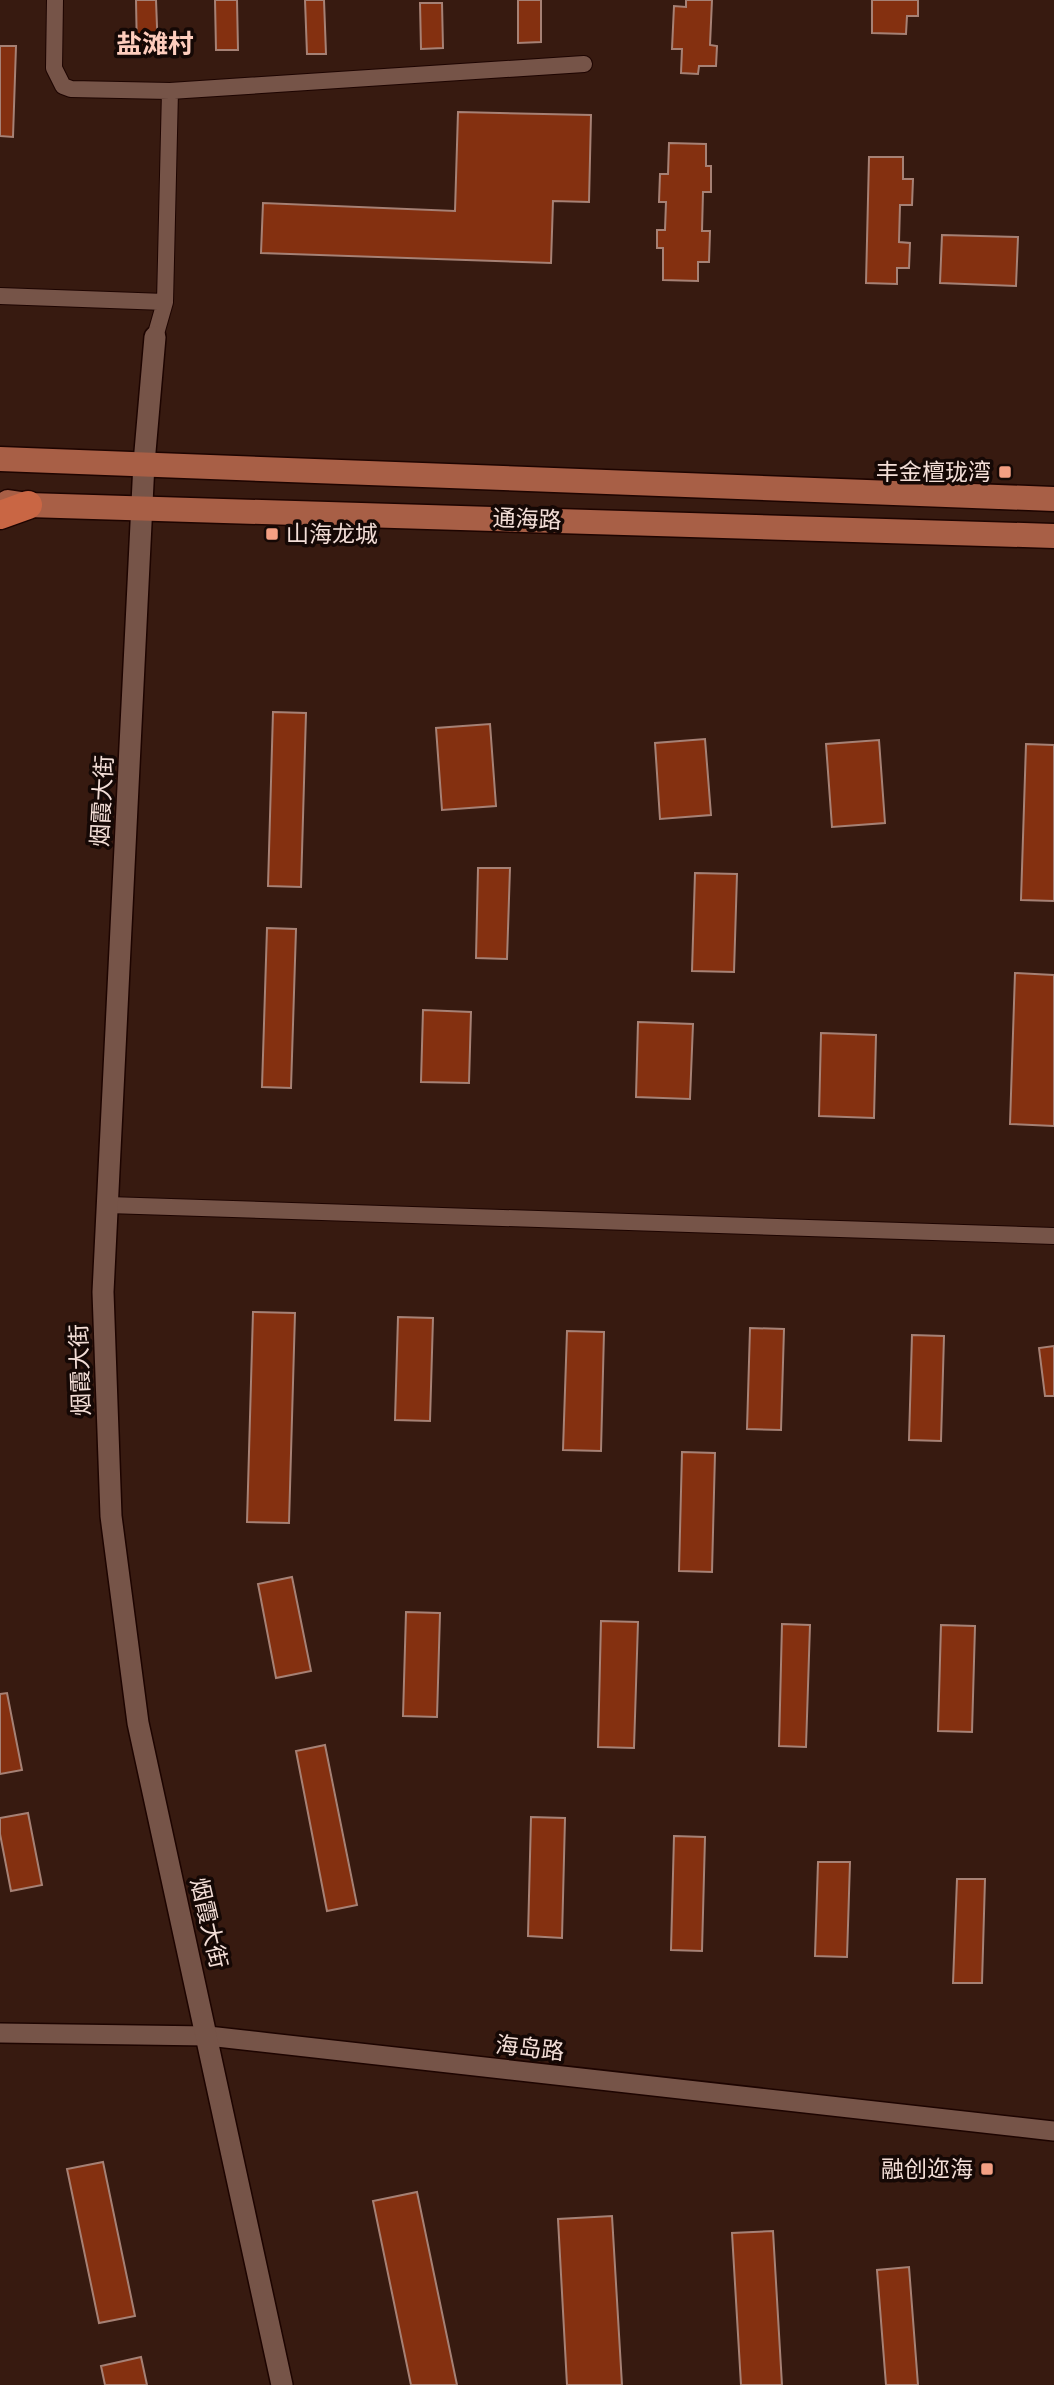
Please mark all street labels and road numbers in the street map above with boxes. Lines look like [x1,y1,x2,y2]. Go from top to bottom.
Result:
street label: 通海路 [492,504,562,533]
street label: 烟霞大街 [86,754,117,848]
street label: 烟霞大街 [64,1324,95,1416]
street label: 烟霞大街 [186,1875,233,1971]
street label: 海岛路 [494,2030,566,2065]

